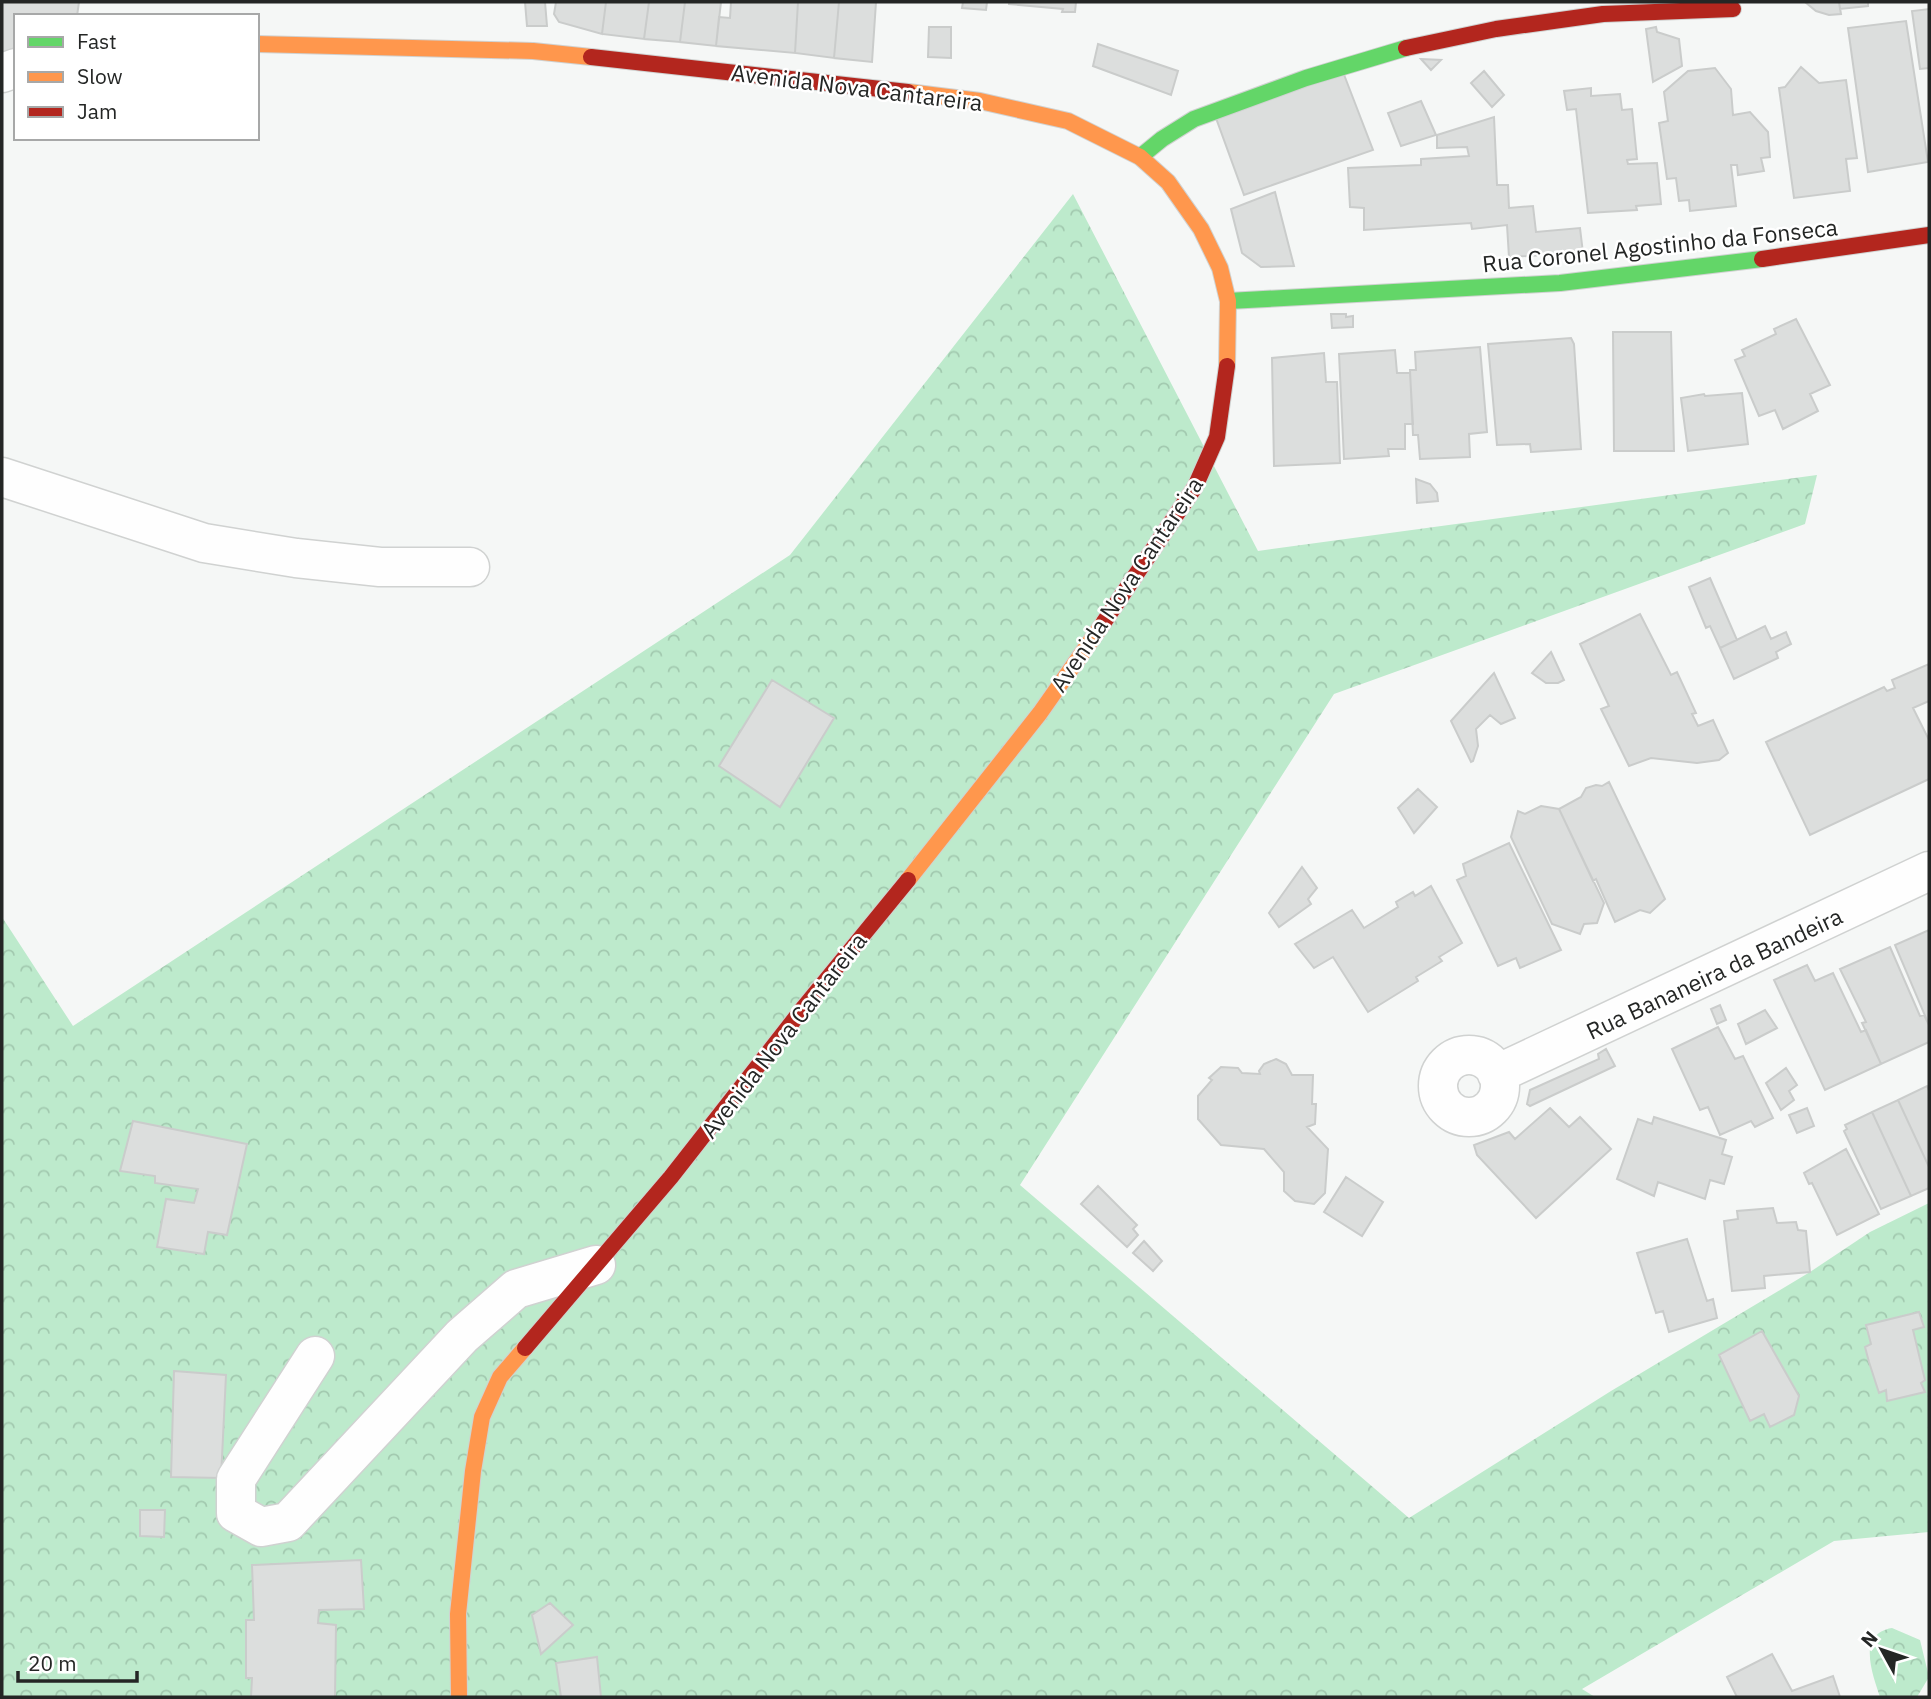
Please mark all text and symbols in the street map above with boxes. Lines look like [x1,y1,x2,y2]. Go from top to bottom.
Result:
legend [14,14,259,140]
text: Fast [77,27,117,55]
street label: Avenida Nova Cantareira [730,57,984,117]
text: Slow [77,62,123,90]
text: Jam [77,97,117,125]
street label: Rua Coronel Agostinho da Fonseca [1481,211,1839,279]
street label: Avenida Nova Cantareira [1043,471,1209,697]
street label: Rua Bananeira da Bandeira [1581,900,1847,1046]
street label: Avenida Nova Cantareira [693,926,873,1144]
north arrow [1847,1615,1917,1685]
text: N [1855,1626,1883,1652]
scale bar [18,1640,136,1684]
text: 20 m [28,1649,77,1677]

